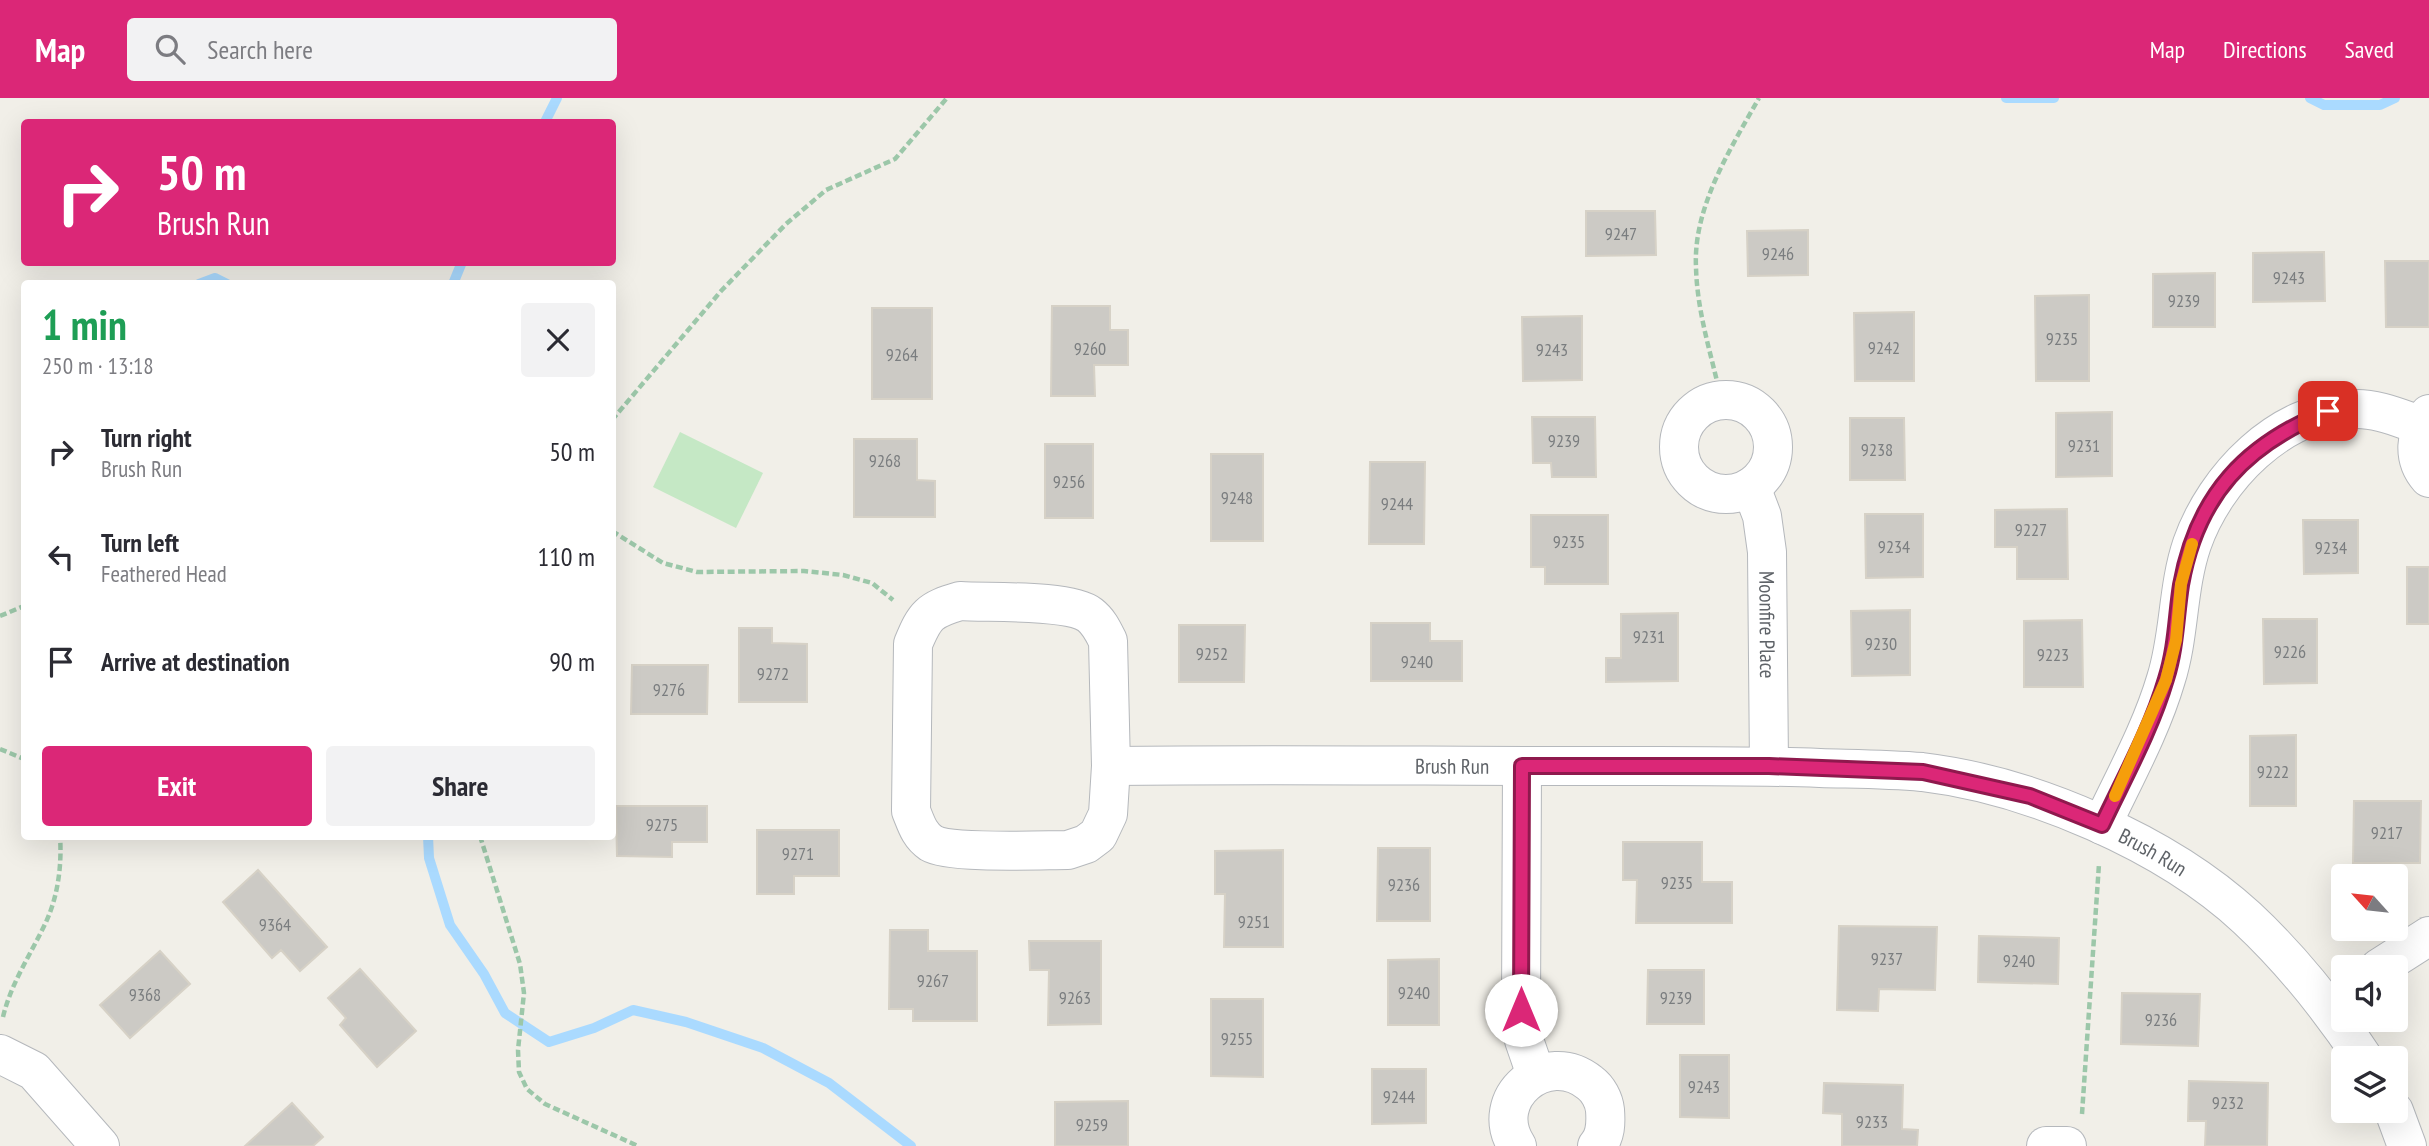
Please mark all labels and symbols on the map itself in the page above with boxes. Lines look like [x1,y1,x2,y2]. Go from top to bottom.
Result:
house number: 9247 [1605,222,1637,245]
house number: 9246 [1762,242,1794,265]
house number: 9243 [2273,266,2305,289]
house number: 9239 [2168,289,2200,312]
house number: 9235 [2046,327,2078,350]
house number: 9242 [1868,336,1900,359]
house number: 9260 [1074,337,1106,360]
house number: 9243 [1536,338,1568,361]
house number: 9264 [886,343,918,366]
pin [2298,381,2358,441]
house number: 9239 [1548,429,1580,452]
house number: 9231 [2068,434,2100,457]
house number: 9238 [1861,438,1893,461]
house number: 9268 [869,449,901,472]
house number: 9256 [1053,470,1085,493]
house number: 9248 [1221,486,1253,509]
house number: 9244 [1381,492,1413,515]
house number: 9227 [2015,518,2047,541]
house number: 9235 [1553,530,1585,553]
house number: 9234 [1878,535,1910,558]
house number: 9234 [2315,536,2347,559]
street label: Moonfire Place [1754,571,1782,679]
house number: 9231 [1633,625,1665,648]
house number: 9230 [1865,632,1897,655]
house number: 9226 [2274,640,2306,663]
house number: 9252 [1196,642,1228,665]
house number: 9223 [2037,643,2069,666]
house number: 9240 [1401,650,1433,673]
house number: 9272 [757,662,789,685]
house number: 9276 [653,678,685,701]
street label: Brush Run [1415,752,1489,779]
house number: 9222 [2257,760,2289,783]
house number: 9275 [646,813,678,836]
house number: 9217 [2371,821,2403,844]
street label: Brush Run [2115,822,2192,882]
house number: 9271 [782,842,814,865]
north arrow [2331,864,2408,942]
house number: 9235 [1661,871,1693,894]
house number: 9236 [1388,873,1420,896]
house number: 9251 [1238,910,1270,933]
house number: 9364 [259,913,291,936]
house number: 9237 [1871,947,1903,970]
house number: 9240 [2003,949,2035,972]
house number: 9267 [917,969,949,992]
position arrow [1484,973,1558,1047]
house number: 9240 [1398,981,1430,1004]
house number: 9368 [129,983,161,1006]
house number: 9263 [1059,986,1091,1009]
house number: 9239 [1660,986,1692,1009]
house number: 9236 [2145,1008,2177,1031]
house number: 9255 [1221,1027,1253,1050]
house number: 9243 [1688,1075,1720,1098]
house number: 9244 [1383,1085,1415,1108]
house number: 9232 [2212,1091,2244,1114]
house number: 9233 [1856,1110,1888,1133]
house number: 9259 [1076,1113,1108,1136]

